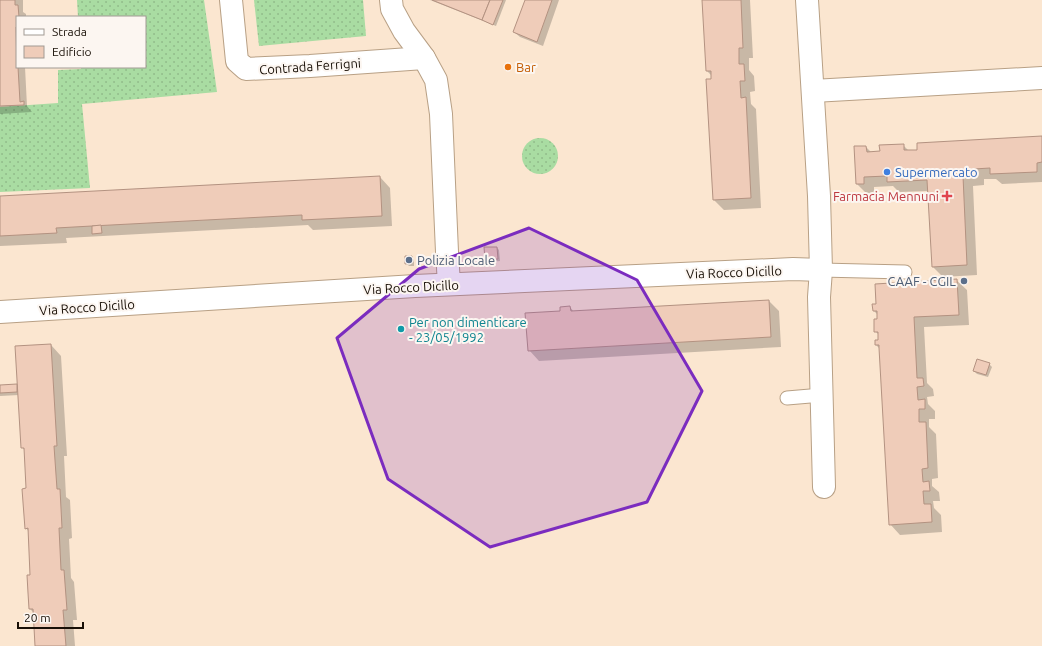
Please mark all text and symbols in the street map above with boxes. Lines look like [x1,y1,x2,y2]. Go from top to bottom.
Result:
legend [16,16,146,68]
text: Strada [52,25,87,38]
text: Edificio [52,45,92,58]
street label: Contrada Ferrigni [259,55,361,77]
place label: Bar [516,60,536,74]
marker: Bar [503,62,513,72]
place label: Supermercato [895,165,978,179]
marker: Supermercato [882,167,892,177]
place label: Farmacia Mennuni [833,189,939,203]
marker: Farmacia Mennuni [942,191,952,201]
place label: Polizia Locale [417,253,495,267]
marker: Polizia Locale [404,255,414,265]
street label: Via Rocco Dicillo [686,263,782,281]
place label: CAAF - CGIL [887,274,956,288]
marker: CAAF - CGIL [959,276,969,286]
street label: Via Rocco Dicillo [363,278,459,296]
street label: Via Rocco Dicillo [39,297,135,317]
place label: Per non dimenticare - 23/05/1992 [409,315,527,344]
marker: Per non dimenticare - 23/05/1992 [396,324,406,334]
scale bar [18,604,83,630]
text: 20 m [24,611,51,624]

